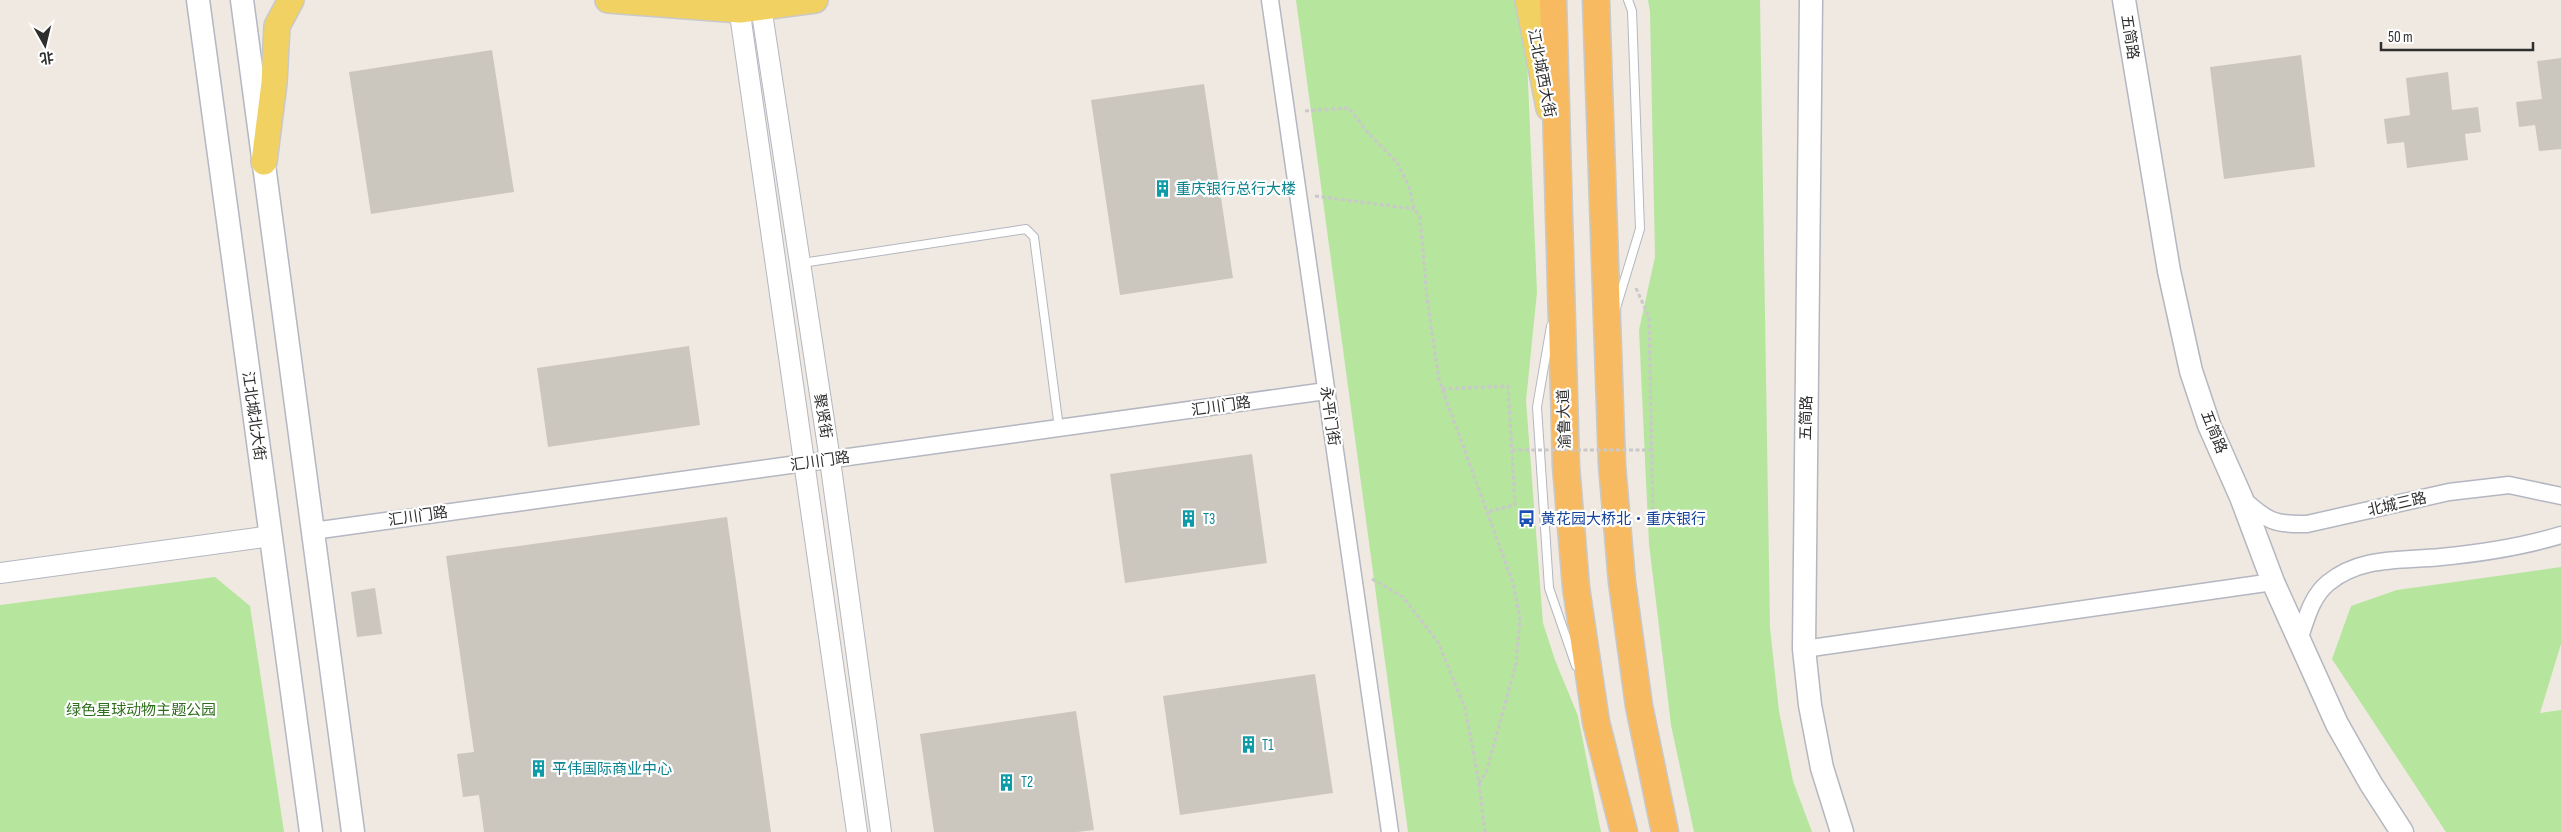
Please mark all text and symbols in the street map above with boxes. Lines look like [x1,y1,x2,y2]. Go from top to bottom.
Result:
street label: 五简路 [2117,13,2142,61]
north arrow [20,20,70,70]
scale bar [2381,20,2534,52]
street label: 江北城西大街 [1524,27,1559,119]
text: 50 m [2388,28,2413,47]
text: 北 [39,48,55,67]
building icon: 重庆银行总行大楼 [1152,179,1172,199]
place label: 重庆银行总行大楼 [1176,180,1296,199]
street label: 江北城北大街 [238,370,269,462]
street label: 永平门街 [1316,385,1343,447]
street label: 渝鲁大道 [1554,389,1575,449]
street label: 聚贤街 [810,392,835,440]
street label: 汇川门路 [1190,393,1252,420]
street label: 五简路 [1797,395,1816,441]
street label: 五简路 [2196,408,2231,457]
street label: 汇川门路 [789,448,851,475]
street label: 北城三路 [2366,488,2428,520]
street label: 汇川门路 [387,503,449,530]
building icon: T3 [1179,509,1199,529]
bus stop icon: 黄花园大桥北‧重庆银行 [1517,509,1537,529]
place label: T3 [1203,510,1215,529]
place label: 黄花园大桥北‧重庆银行 [1541,510,1706,529]
park label: 绿色星球动物主题公园 [66,701,216,720]
building icon: T1 [1238,735,1258,755]
place label: T1 [1262,736,1274,755]
building icon: 平伟国际商业中心 [528,759,548,779]
place label: 平伟国际商业中心 [552,760,672,779]
building icon: T2 [997,772,1017,792]
place label: T2 [1021,773,1033,792]

